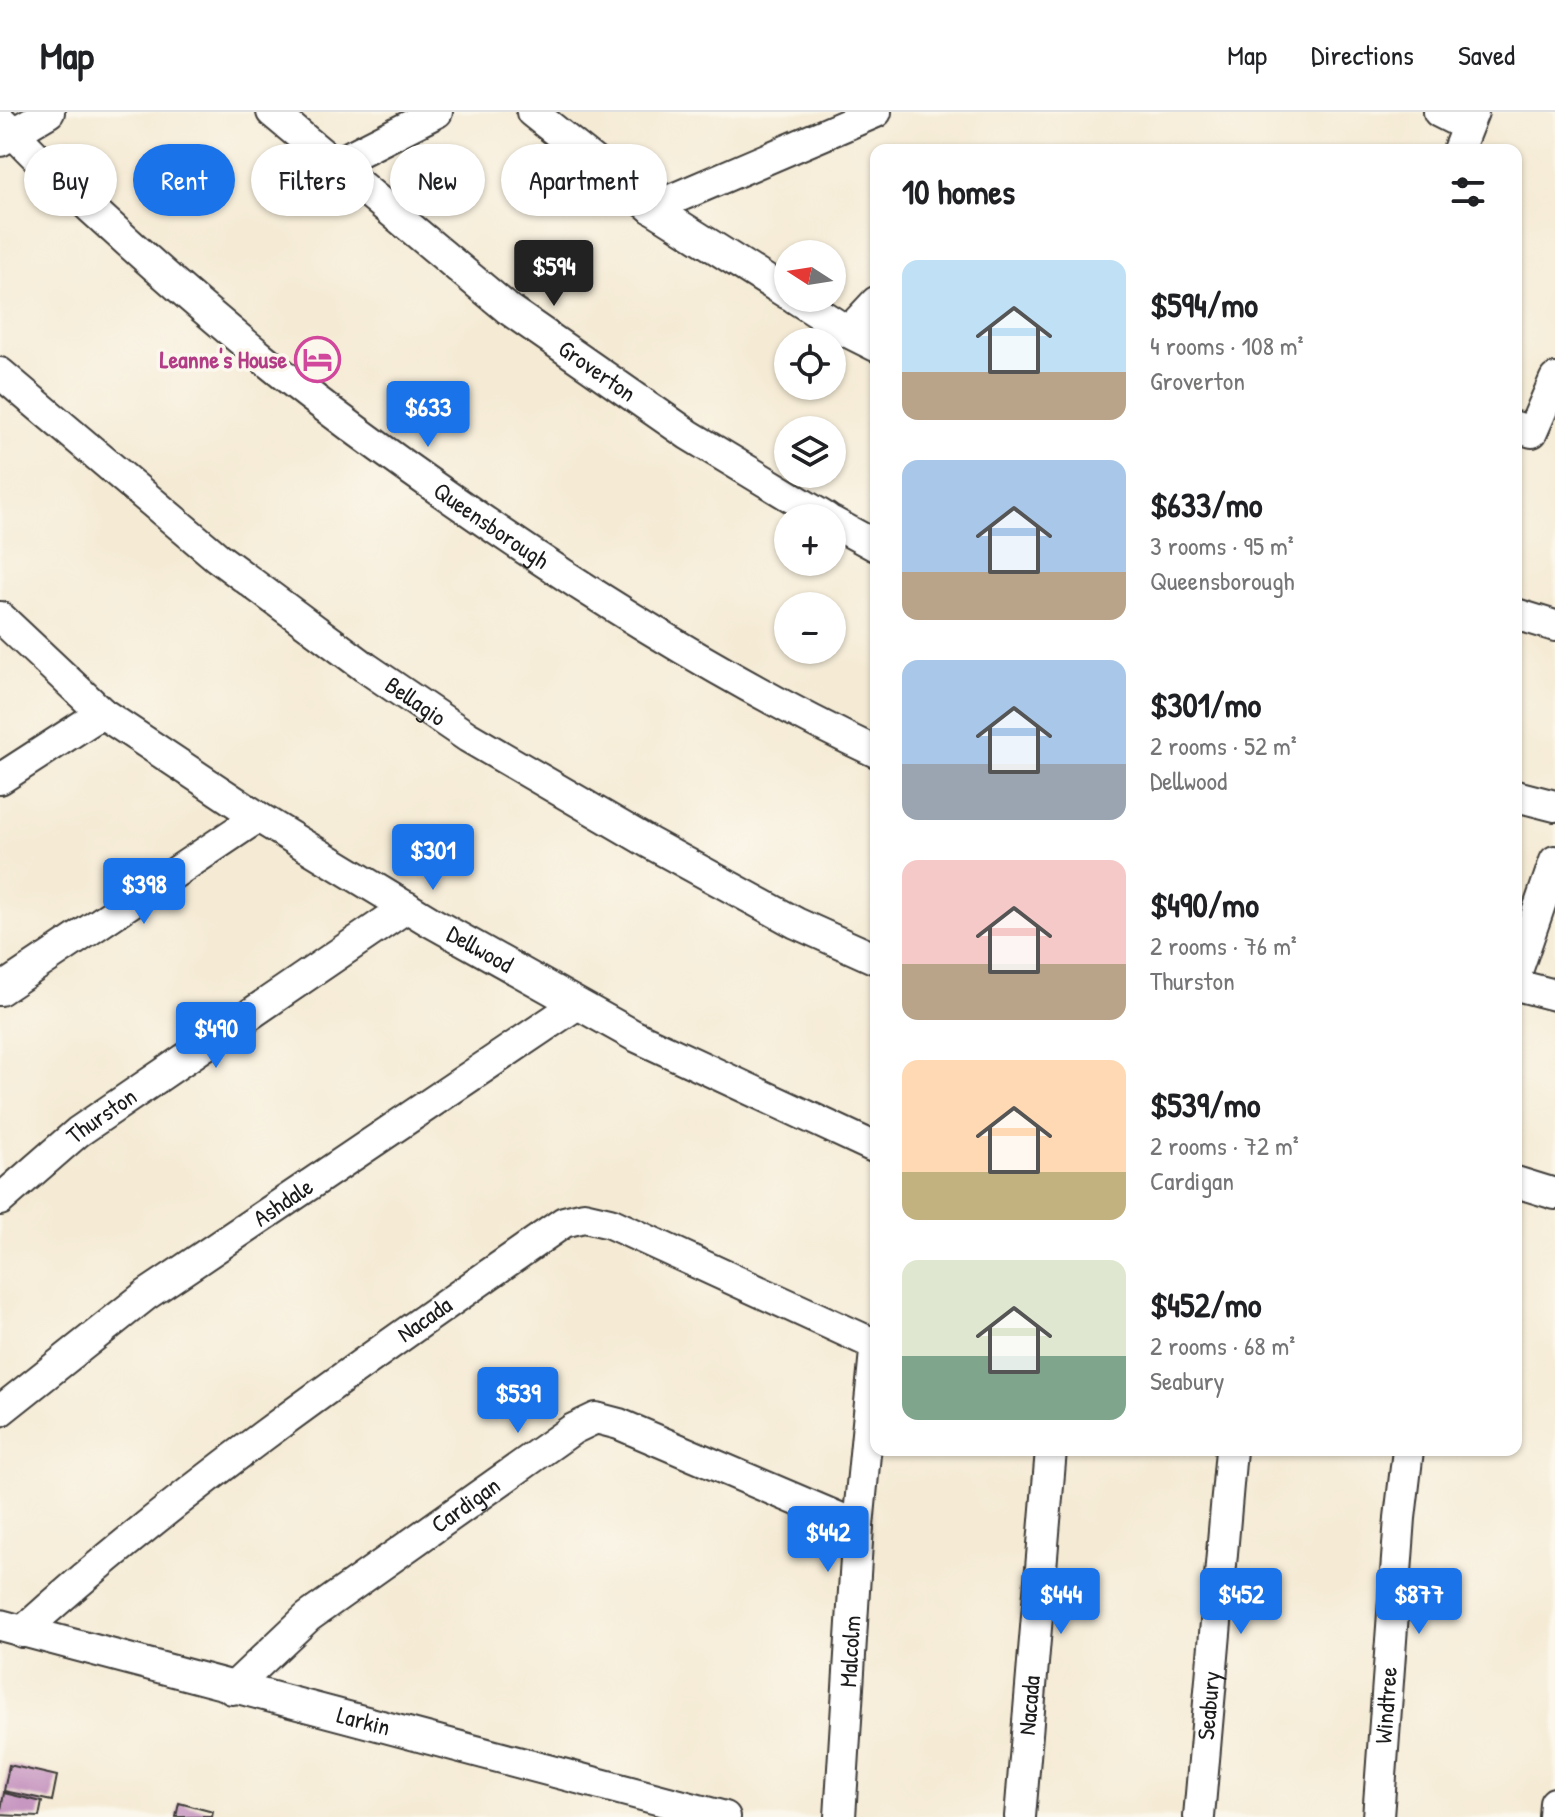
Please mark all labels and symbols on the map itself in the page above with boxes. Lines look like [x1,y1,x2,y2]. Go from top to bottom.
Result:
pin: $594 [507,240,601,308]
north arrow [774,240,846,312]
street label: Groverton [553,332,643,408]
hotel icon: Leanne's House [294,336,342,384]
place label: Leanne's House [160,343,287,375]
pin: $633 [381,381,475,449]
street label: Queensborough [427,474,556,576]
street label: Bellagio [379,668,453,733]
pin: $301 [386,824,480,892]
pin: $398 [97,858,191,926]
street label: Dellwood [442,917,519,980]
pin: $490 [169,1002,263,1070]
street label: Thurston [59,1080,142,1150]
street label: Ashdale [246,1170,319,1233]
street label: Nacada [390,1288,458,1349]
pin: $539 [471,1367,565,1435]
street label: Cardigan [424,1469,506,1540]
pin: $442 [781,1506,875,1574]
pin: $444 [1014,1568,1108,1636]
pin: $452 [1194,1568,1288,1636]
pin: $877 [1372,1568,1466,1636]
street label: Malcolm [831,1614,867,1688]
street label: Windtree [1366,1665,1404,1745]
street label: Seabury [1189,1670,1227,1741]
street label: Nacada [1010,1674,1047,1736]
street label: Larkin [334,1698,394,1743]

